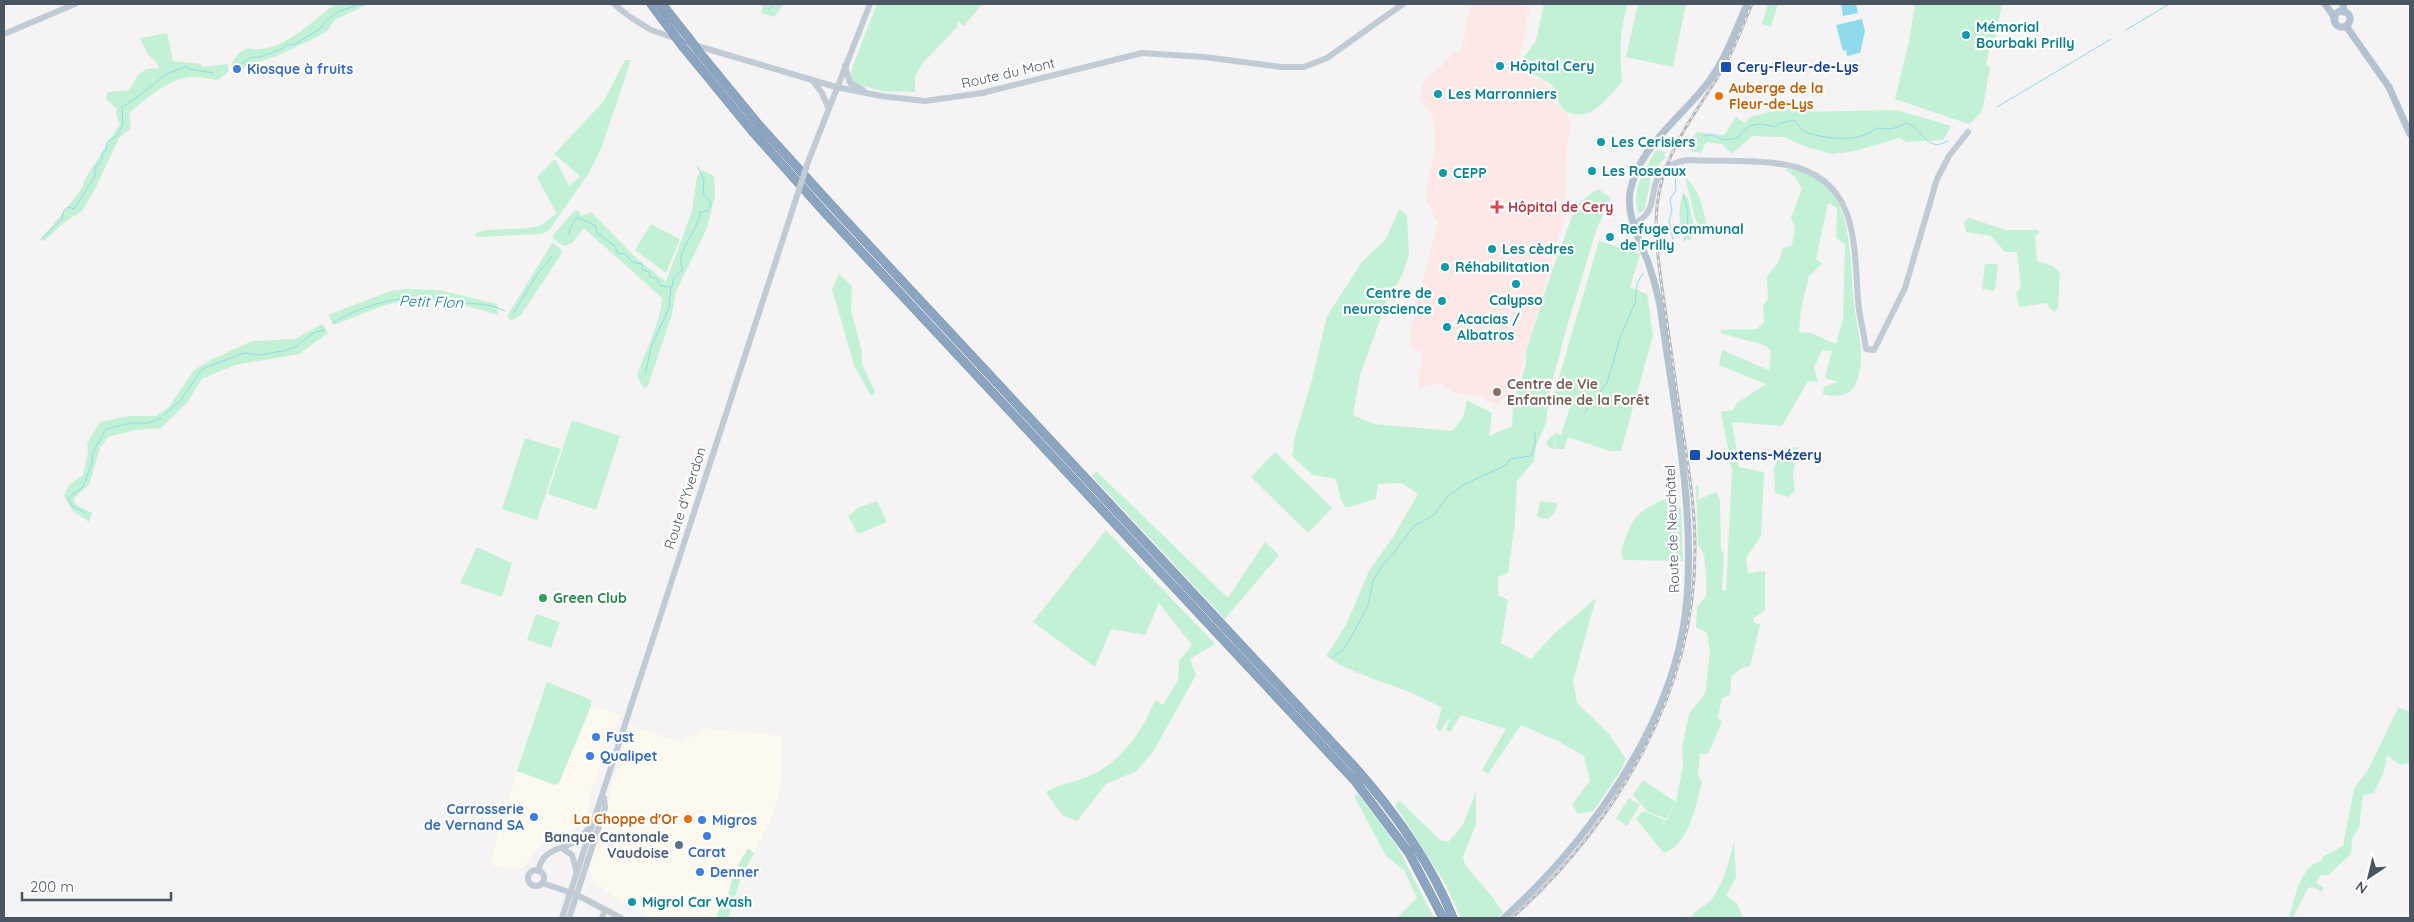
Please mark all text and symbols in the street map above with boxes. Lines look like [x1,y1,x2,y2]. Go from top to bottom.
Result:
place label: Mémorial Bourbaki Prilly [1976,18,2074,52]
marker: Mémorial Bourbaki Prilly [1960,29,1972,41]
street label: Route du Mont [959,53,1057,93]
place label: Hôpital Cery [1510,57,1594,75]
place label: Cery-Fleur-de-Lys [1737,58,1859,76]
place label: Kiosque à fruits [247,60,354,78]
marker: Hôpital Cery [1494,60,1506,72]
marker: Cery-Fleur-de-Lys [1719,60,1733,74]
marker: Kiosque à fruits [231,63,243,75]
place label: Auberge de la Fleur-de-Lys [1729,79,1823,113]
place label: Les Marronniers [1448,85,1557,103]
marker: Les Marronniers [1432,88,1444,100]
marker: Auberge de la Fleur-de-Lys [1713,90,1725,102]
place label: Les Cerisiers [1611,133,1696,151]
marker: Les Cerisiers [1595,136,1607,148]
place label: Les Roseaux [1602,162,1686,180]
place label: CEPP [1453,164,1487,182]
marker: Les Roseaux [1586,165,1598,177]
marker: CEPP [1437,167,1449,179]
place label: Hôpital de Cery [1508,198,1613,216]
marker: Hôpital de Cery [1490,200,1504,214]
place label: Refuge communal de Prilly [1620,220,1744,254]
marker: Refuge communal de Prilly [1604,231,1616,243]
place label: Les cèdres [1502,240,1574,258]
marker: Les cèdres [1486,243,1498,255]
place label: Réhabilitation [1455,258,1550,276]
marker: Réhabilitation [1439,261,1451,273]
marker: Calypso [1510,278,1522,290]
place label: Centre de neuroscience [1343,284,1432,318]
water label: Petit Flon [399,291,464,312]
place label: Calypso [1489,291,1543,309]
marker: Centre de neuroscience [1436,295,1448,307]
place label: Acacias / Albatros [1457,310,1520,344]
marker: Acacias / Albatros [1441,321,1453,333]
place label: Centre de Vie Enfantine de la Forêt [1507,375,1650,409]
marker: Centre de Vie Enfantine de la Forêt [1491,386,1503,398]
street label: Route d'Yverdon [660,445,710,551]
place label: Jouxtens-Mézery [1706,446,1822,464]
marker: Jouxtens-Mézery [1688,448,1702,462]
street label: Route de Neuchâtel [1661,465,1683,593]
place label: Green Club [553,589,627,607]
marker: Green Club [537,592,549,604]
place label: Fust [606,728,635,746]
marker: Fust [590,731,602,743]
place label: Qualipet [600,747,658,765]
marker: Qualipet [584,750,596,762]
place label: Carrosserie de Vernand SA [424,800,524,834]
place label: La Choppe d'Or [573,810,678,828]
marker: Carrosserie de Vernand SA [528,811,540,823]
place label: Migros [712,811,757,829]
marker: La Choppe d'Or [682,813,694,825]
marker: Migros [696,814,708,826]
place label: Banque Cantonale Vaudoise [544,828,669,862]
marker: Carat [701,830,713,842]
marker: Banque Cantonale Vaudoise [673,839,685,851]
place label: Carat [688,843,726,861]
north arrow [2344,852,2394,902]
place label: Denner [710,863,759,881]
marker: Denner [694,866,706,878]
scale bar [22,870,171,902]
text: 200 m [30,877,74,896]
text: N [2352,877,2371,898]
place label: Migrol Car Wash [642,893,752,911]
marker: Migrol Car Wash [626,896,638,908]

